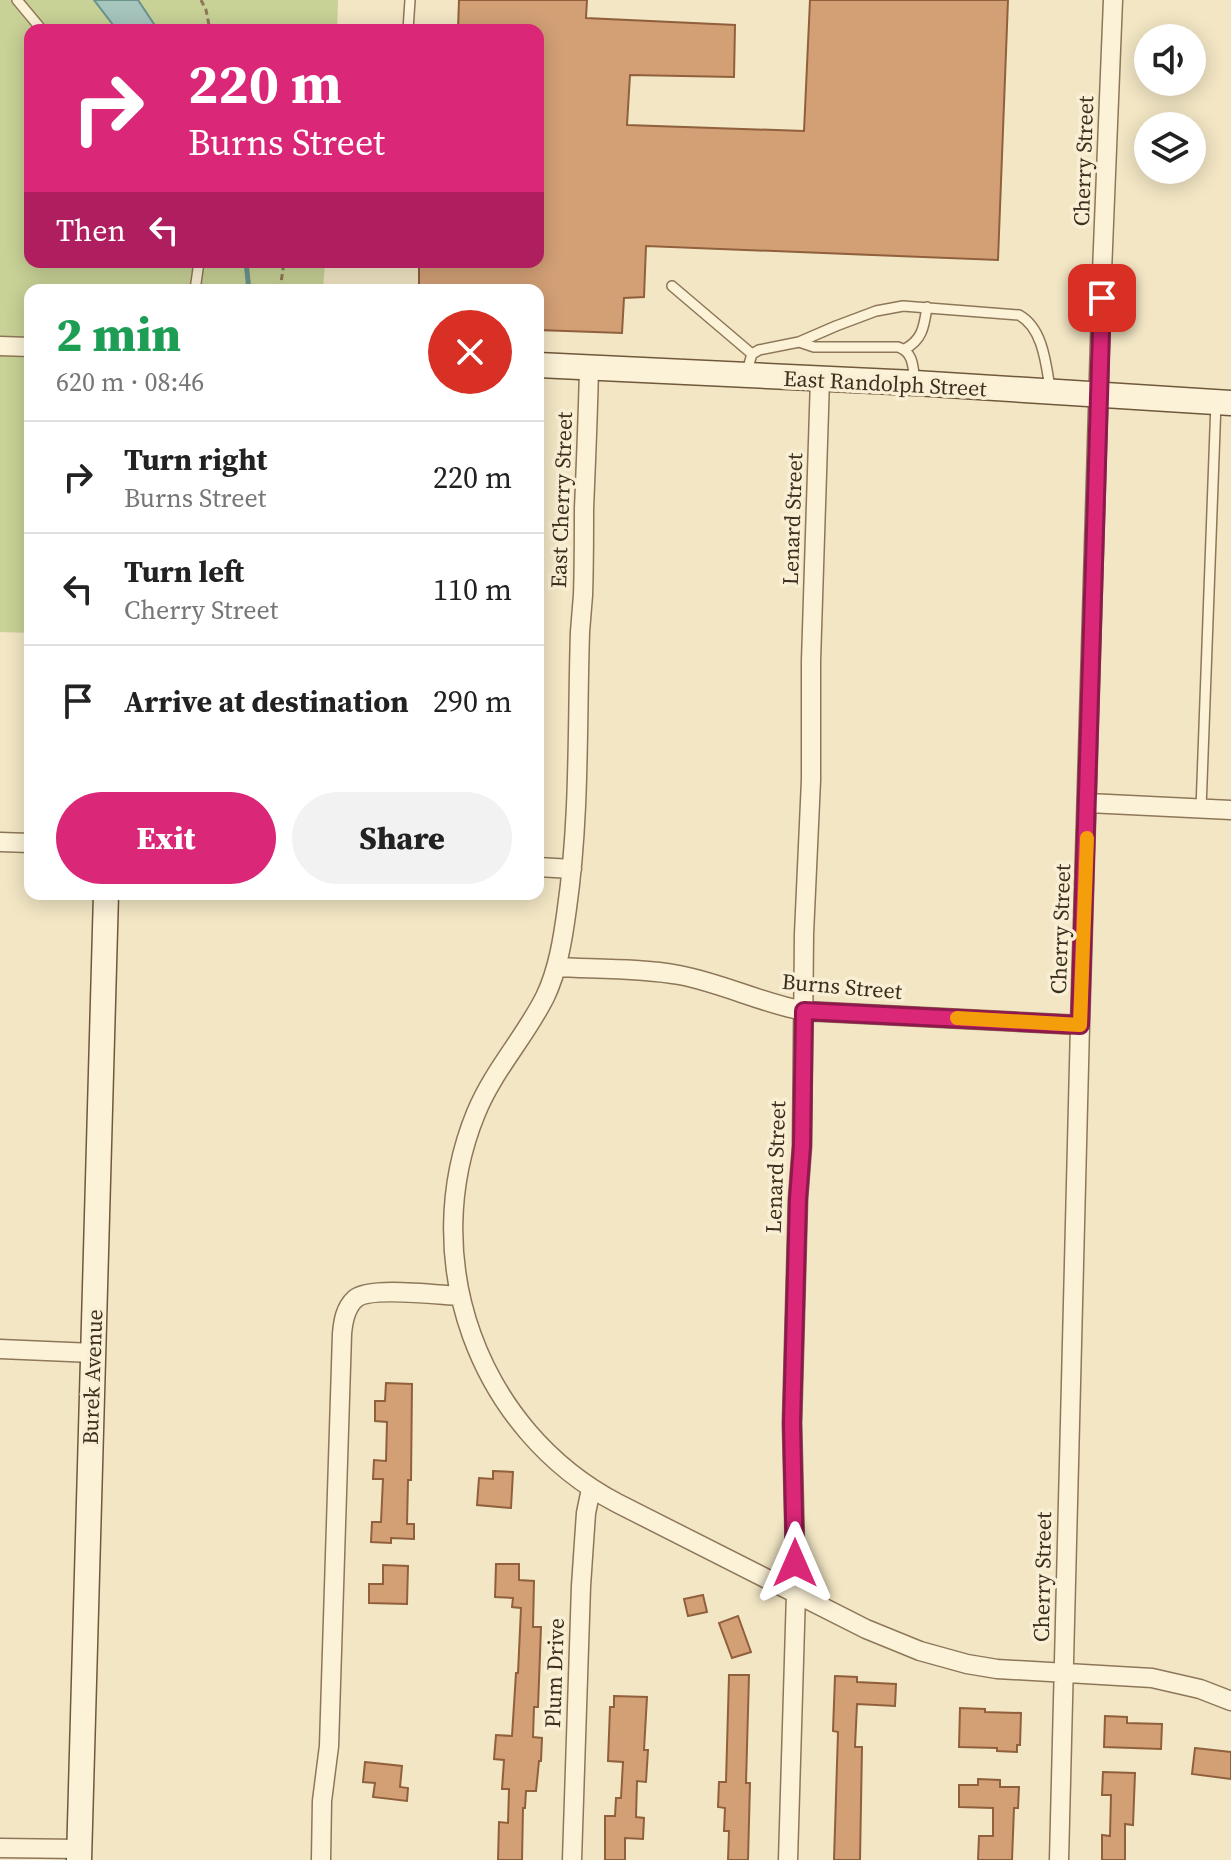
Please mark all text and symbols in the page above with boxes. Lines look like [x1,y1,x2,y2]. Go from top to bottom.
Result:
map controls [1134,24,1206,184]
button: sound [1134,24,1206,96]
text: 220 m [188,45,342,122]
icon: right [56,56,160,160]
street label: Cherry Street [1066,94,1100,227]
button: layers [1134,112,1206,184]
text: Burns Street [188,118,385,167]
icon: left [142,208,186,252]
text: Then [56,210,126,251]
pin [1068,264,1136,332]
icon: arrive [1080,276,1124,320]
text: 2 min [56,301,181,367]
button: close [428,310,512,394]
street label: East Randolph Street [783,363,988,403]
text: 620 m · 08:46 [56,364,204,400]
street label: East Cherry Street [543,410,579,589]
text: Turn right [124,439,267,480]
street label: Lenard Street [775,452,809,586]
icon: right [56,455,100,499]
text: 220 m [433,457,512,498]
text: Burns Street [124,480,266,516]
text: Turn left [124,551,244,592]
icon: left [56,567,100,611]
text: 110 m [433,569,512,610]
text: Cherry Street [124,592,278,628]
icon: arrive [56,679,100,723]
text: Arrive at destination [124,681,409,722]
text: 290 m [433,681,512,722]
button: Exit [56,792,276,884]
button: Share [292,792,512,884]
street label: Cherry Street [1043,862,1077,995]
street label: Burns Street [781,966,904,1006]
street label: Lenard Street [758,1100,792,1234]
street label: Burek Avenue [75,1309,109,1445]
street label: Cherry Street [1026,1511,1058,1642]
position arrow [753,1521,837,1605]
street label: Plum Drive [537,1617,571,1729]

